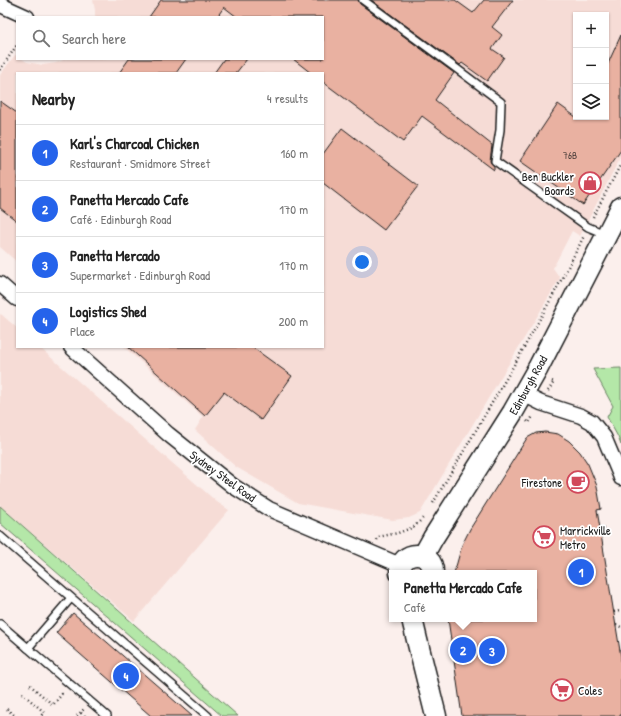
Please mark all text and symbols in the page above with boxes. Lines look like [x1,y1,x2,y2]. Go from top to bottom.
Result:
map controls [573,12,609,120]
button: + [573,12,609,48]
search box [16,16,324,60]
icon: search [30,27,52,49]
text: Search here [62,28,126,49]
button: − [573,48,609,84]
button: layers [573,84,609,120]
text: Nearby [32,87,75,110]
text: 4 results [267,89,308,107]
text: Karl's Charcoal Chicken [70,133,199,154]
text: 1 [43,144,47,162]
text: 160 m [280,144,308,162]
house number: 76B [563,149,577,162]
text: Restaurant · Smidmore Street [70,154,210,172]
place label: Ben Buckler Boards [522,168,574,199]
shop icon: Ben Buckler Boards [577,170,603,196]
text: Panetta Mercado Cafe [70,189,189,210]
text: 2 [42,200,48,218]
text: 170 m [279,200,308,218]
text: Café · Edinburgh Road [70,210,171,228]
text: Panetta Mercado [70,245,160,266]
your location [352,252,372,272]
text: 3 [42,256,48,274]
text: 170 m [279,256,308,274]
text: Supermarket · Edinburgh Road [70,266,210,284]
text: Logistics Shed [70,301,146,322]
text: 4 [43,312,47,330]
text: 200 m [278,312,308,330]
text: Place [70,322,95,340]
street label: Edinburgh Road [505,352,551,418]
street label: Sydney Steel Road [186,446,260,506]
cafe icon: Firestone [565,469,591,495]
place label: Firestone [521,474,562,491]
place label: Marrickville Metro [560,522,611,553]
supermarket icon: Marrickville Metro [531,524,557,550]
pin: 1 [568,557,594,587]
popup [389,570,537,622]
text: Panetta Mercado Cafe [404,577,522,598]
text: Café [404,598,426,616]
pin: 2 [450,635,476,665]
pin: 3 [479,636,505,666]
pin: 4 [113,661,139,691]
supermarket icon: Coles [549,677,575,703]
place label: Coles [578,682,602,699]

